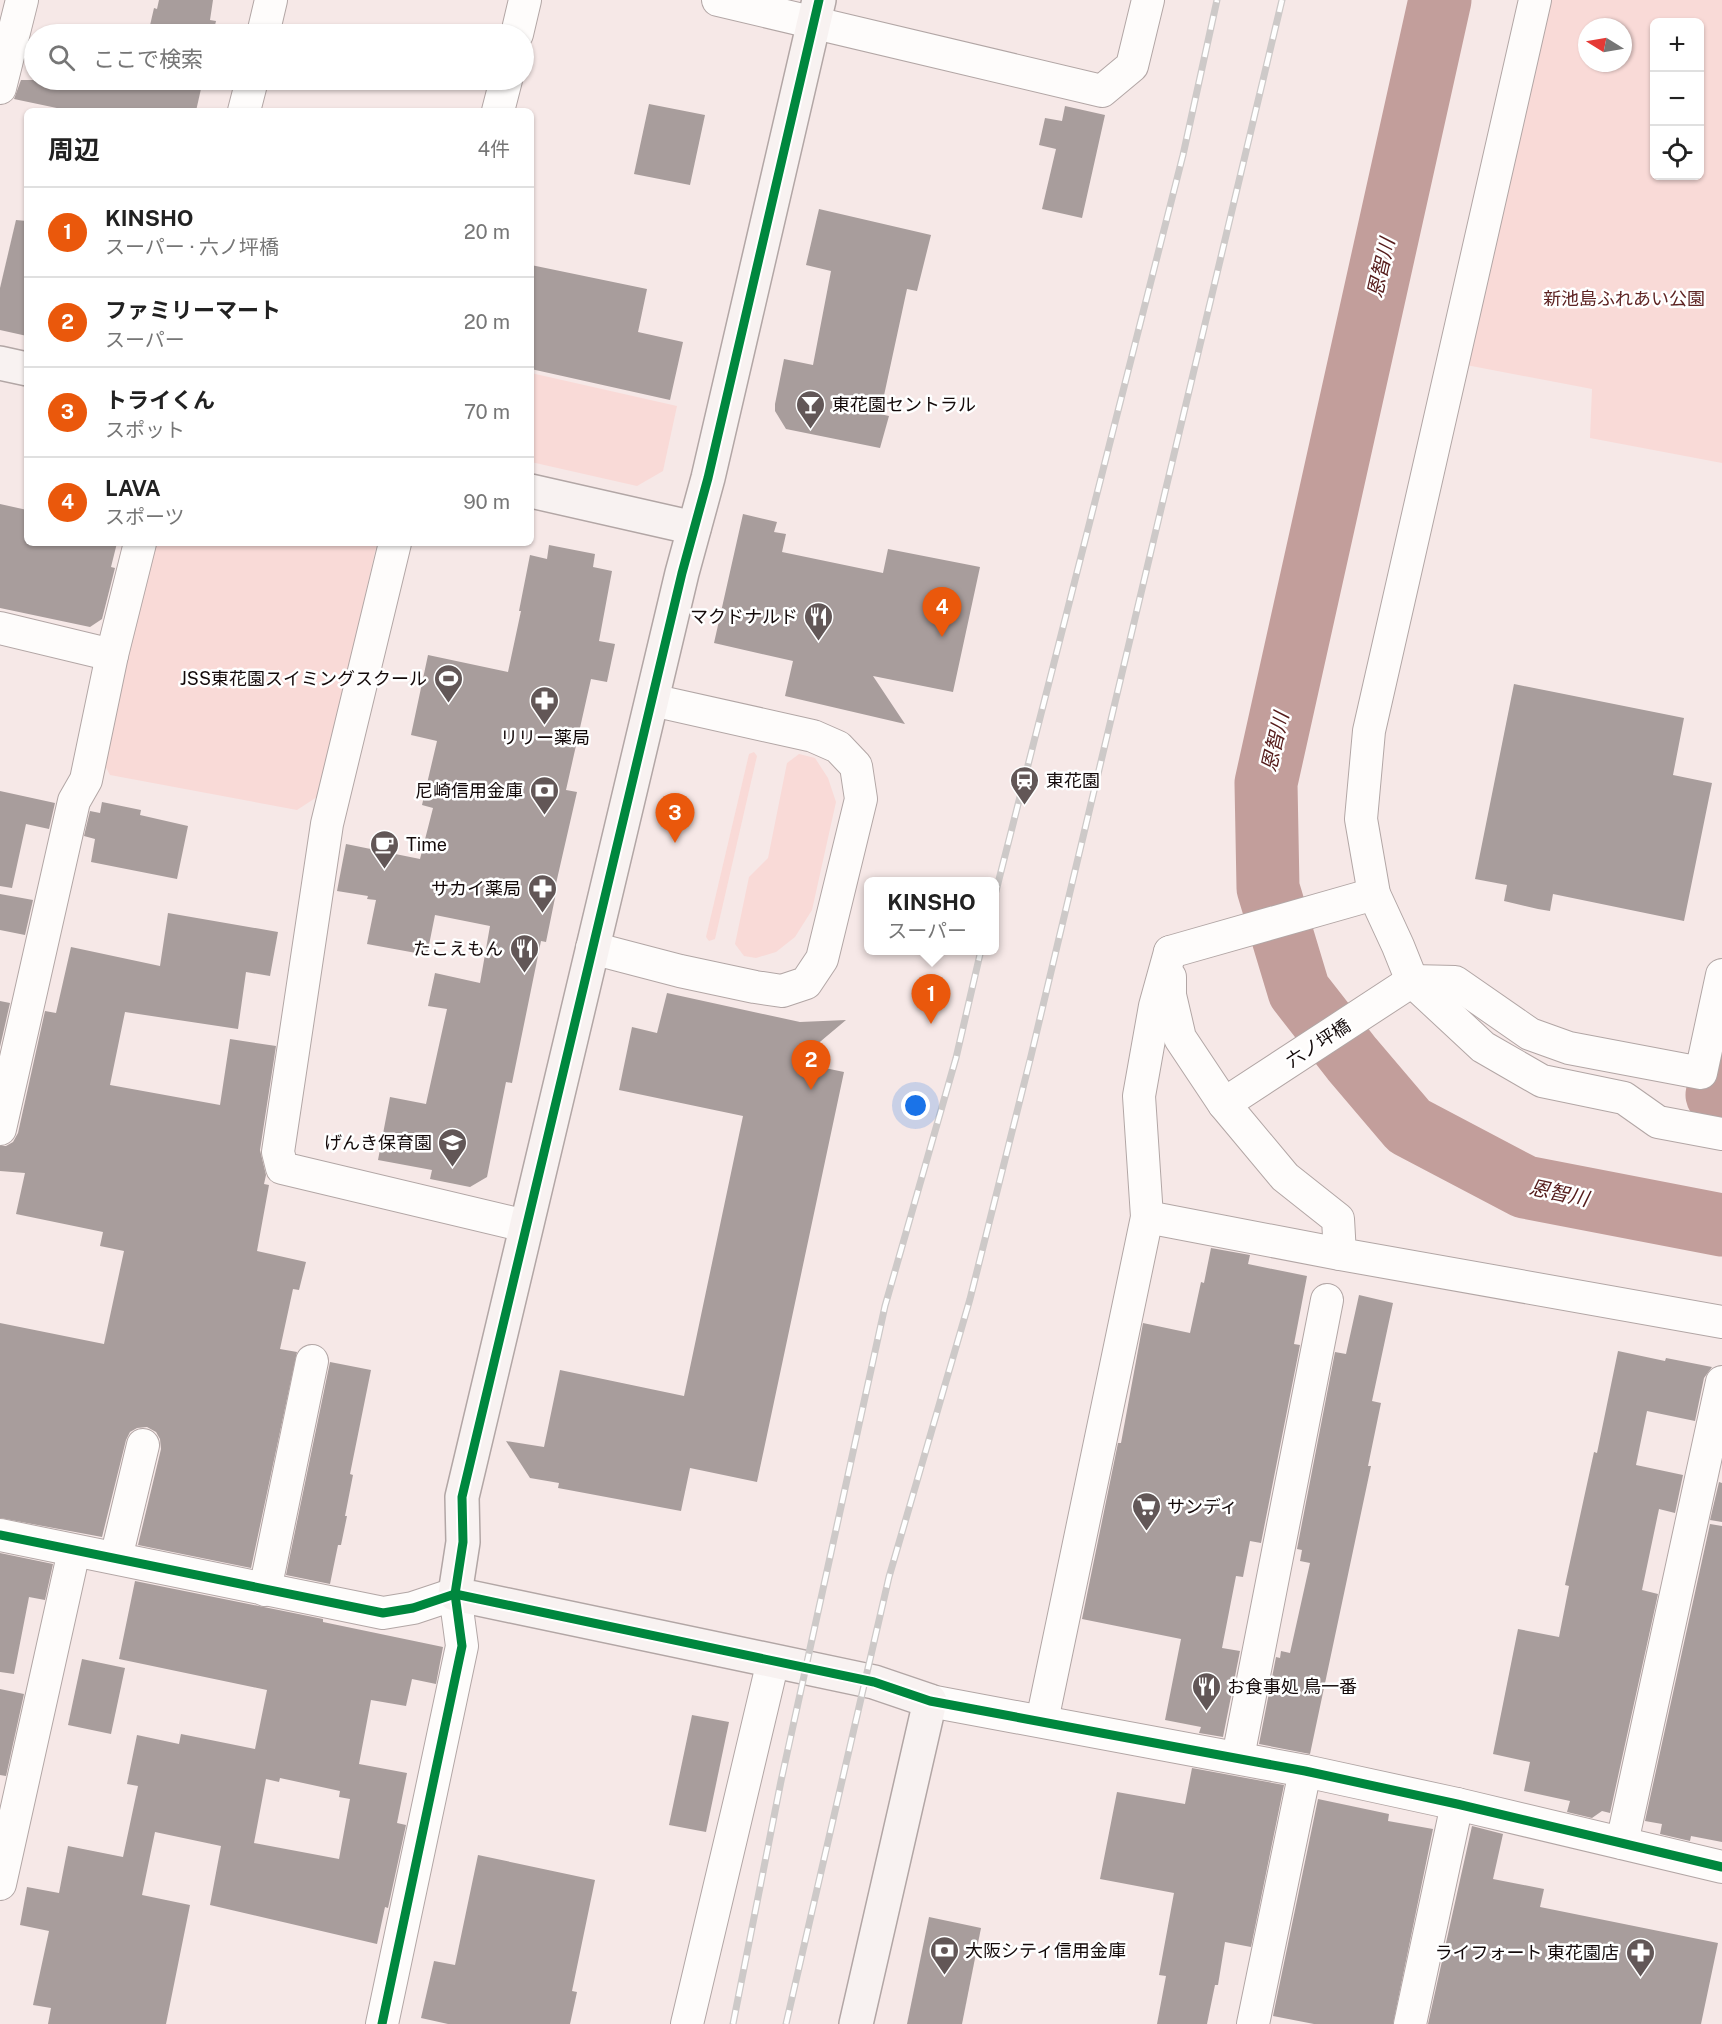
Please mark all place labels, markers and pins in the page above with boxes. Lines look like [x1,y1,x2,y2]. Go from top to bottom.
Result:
bar icon: 東花園セントラル [795,388,827,430]
place label: 東花園セントラル [832,394,976,415]
pin: 4 [922,588,962,637]
restaurant icon: マクドナルド [803,600,835,642]
place label: マクドナルド [690,606,798,627]
sports icon: JSS東花園スイミングスクール [432,662,464,704]
place label: JSS東花園スイミングスクール [180,668,427,689]
pharmacy icon: リリー薬局 [529,684,561,726]
place label: リリー薬局 [500,727,590,748]
station icon: 東花園 [1009,764,1041,806]
place label: 東花園 [1046,770,1100,791]
bank icon: 尼崎信用金庫 [528,774,560,816]
place label: 尼崎信用金庫 [415,780,523,801]
pin: 3 [656,794,694,843]
cafe icon: Time [369,828,401,870]
place label: Time [406,834,447,855]
pharmacy icon: サカイ薬局 [526,872,558,914]
place label: サカイ薬局 [431,878,521,899]
restaurant icon: たこえもん [508,932,540,974]
place label: たこえもん [413,938,503,959]
pin: 1 [912,974,950,1024]
pin: 2 [792,1040,830,1090]
school or university icon: げんき保育園 [437,1126,469,1168]
place label: げんき保育園 [324,1132,432,1153]
supermarket icon: サンディ [1130,1490,1162,1532]
place label: サンディ [1167,1496,1238,1517]
restaurant icon: お食事処 鳥一番 [1190,1670,1222,1712]
place label: お食事処 鳥一番 [1227,1676,1357,1697]
bank icon: 大阪シティ信用金庫 [928,1934,960,1976]
pharmacy icon: ライフォート 東花園店 [1624,1936,1656,1978]
place label: 大阪シティ信用金庫 [965,1940,1126,1961]
place label: ライフォート 東花園店 [1435,1942,1619,1963]

